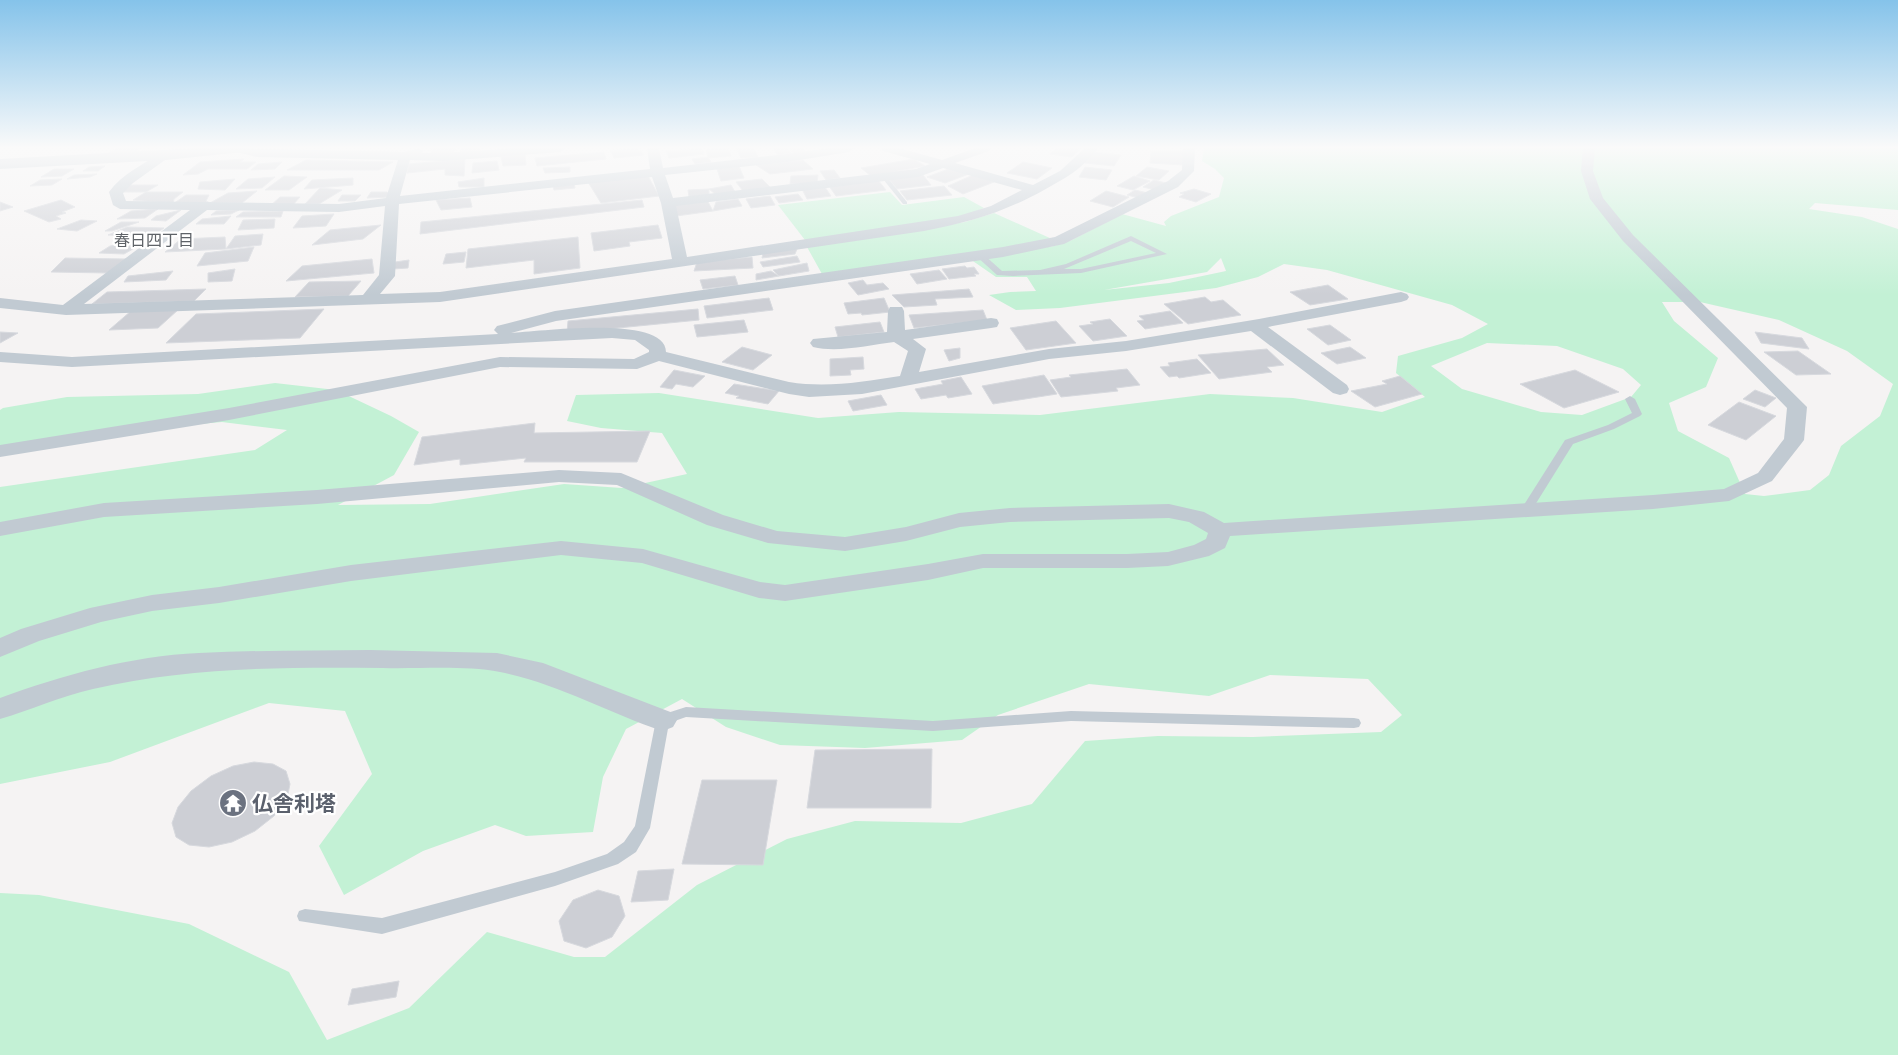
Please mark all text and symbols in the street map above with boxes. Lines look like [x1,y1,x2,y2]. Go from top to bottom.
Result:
district label: 春日四丁目 [114,230,194,250]
temple icon: 仏舎利塔 [218,788,248,818]
place label: 仏舎利塔 [252,791,336,816]

